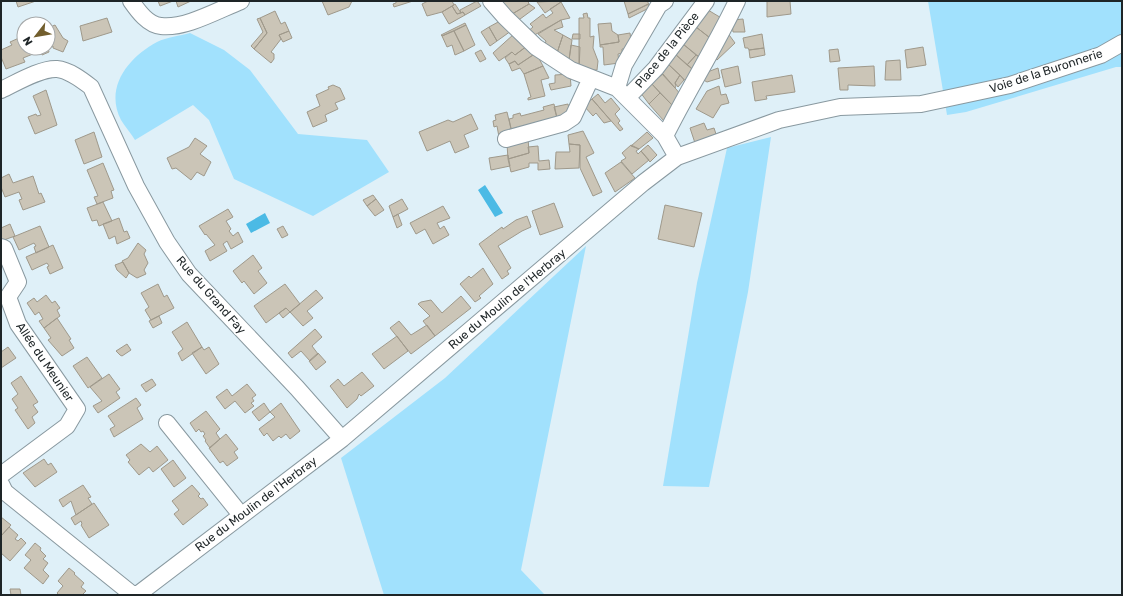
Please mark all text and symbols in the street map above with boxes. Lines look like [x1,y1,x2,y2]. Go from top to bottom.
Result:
street label: Place de la Pièce [632,9,702,91]
north arrow [16,16,56,56]
text: N [20,34,35,48]
street label: Voie de la Buronnerie [988,46,1105,96]
street label: Rue du Moulin de l'Herbray [446,246,569,352]
street label: Rue du Grand Fay [173,253,249,337]
street label: Allée du Meunier [13,320,77,405]
street label: Rue du Moulin de l'Herbray [192,453,320,554]

